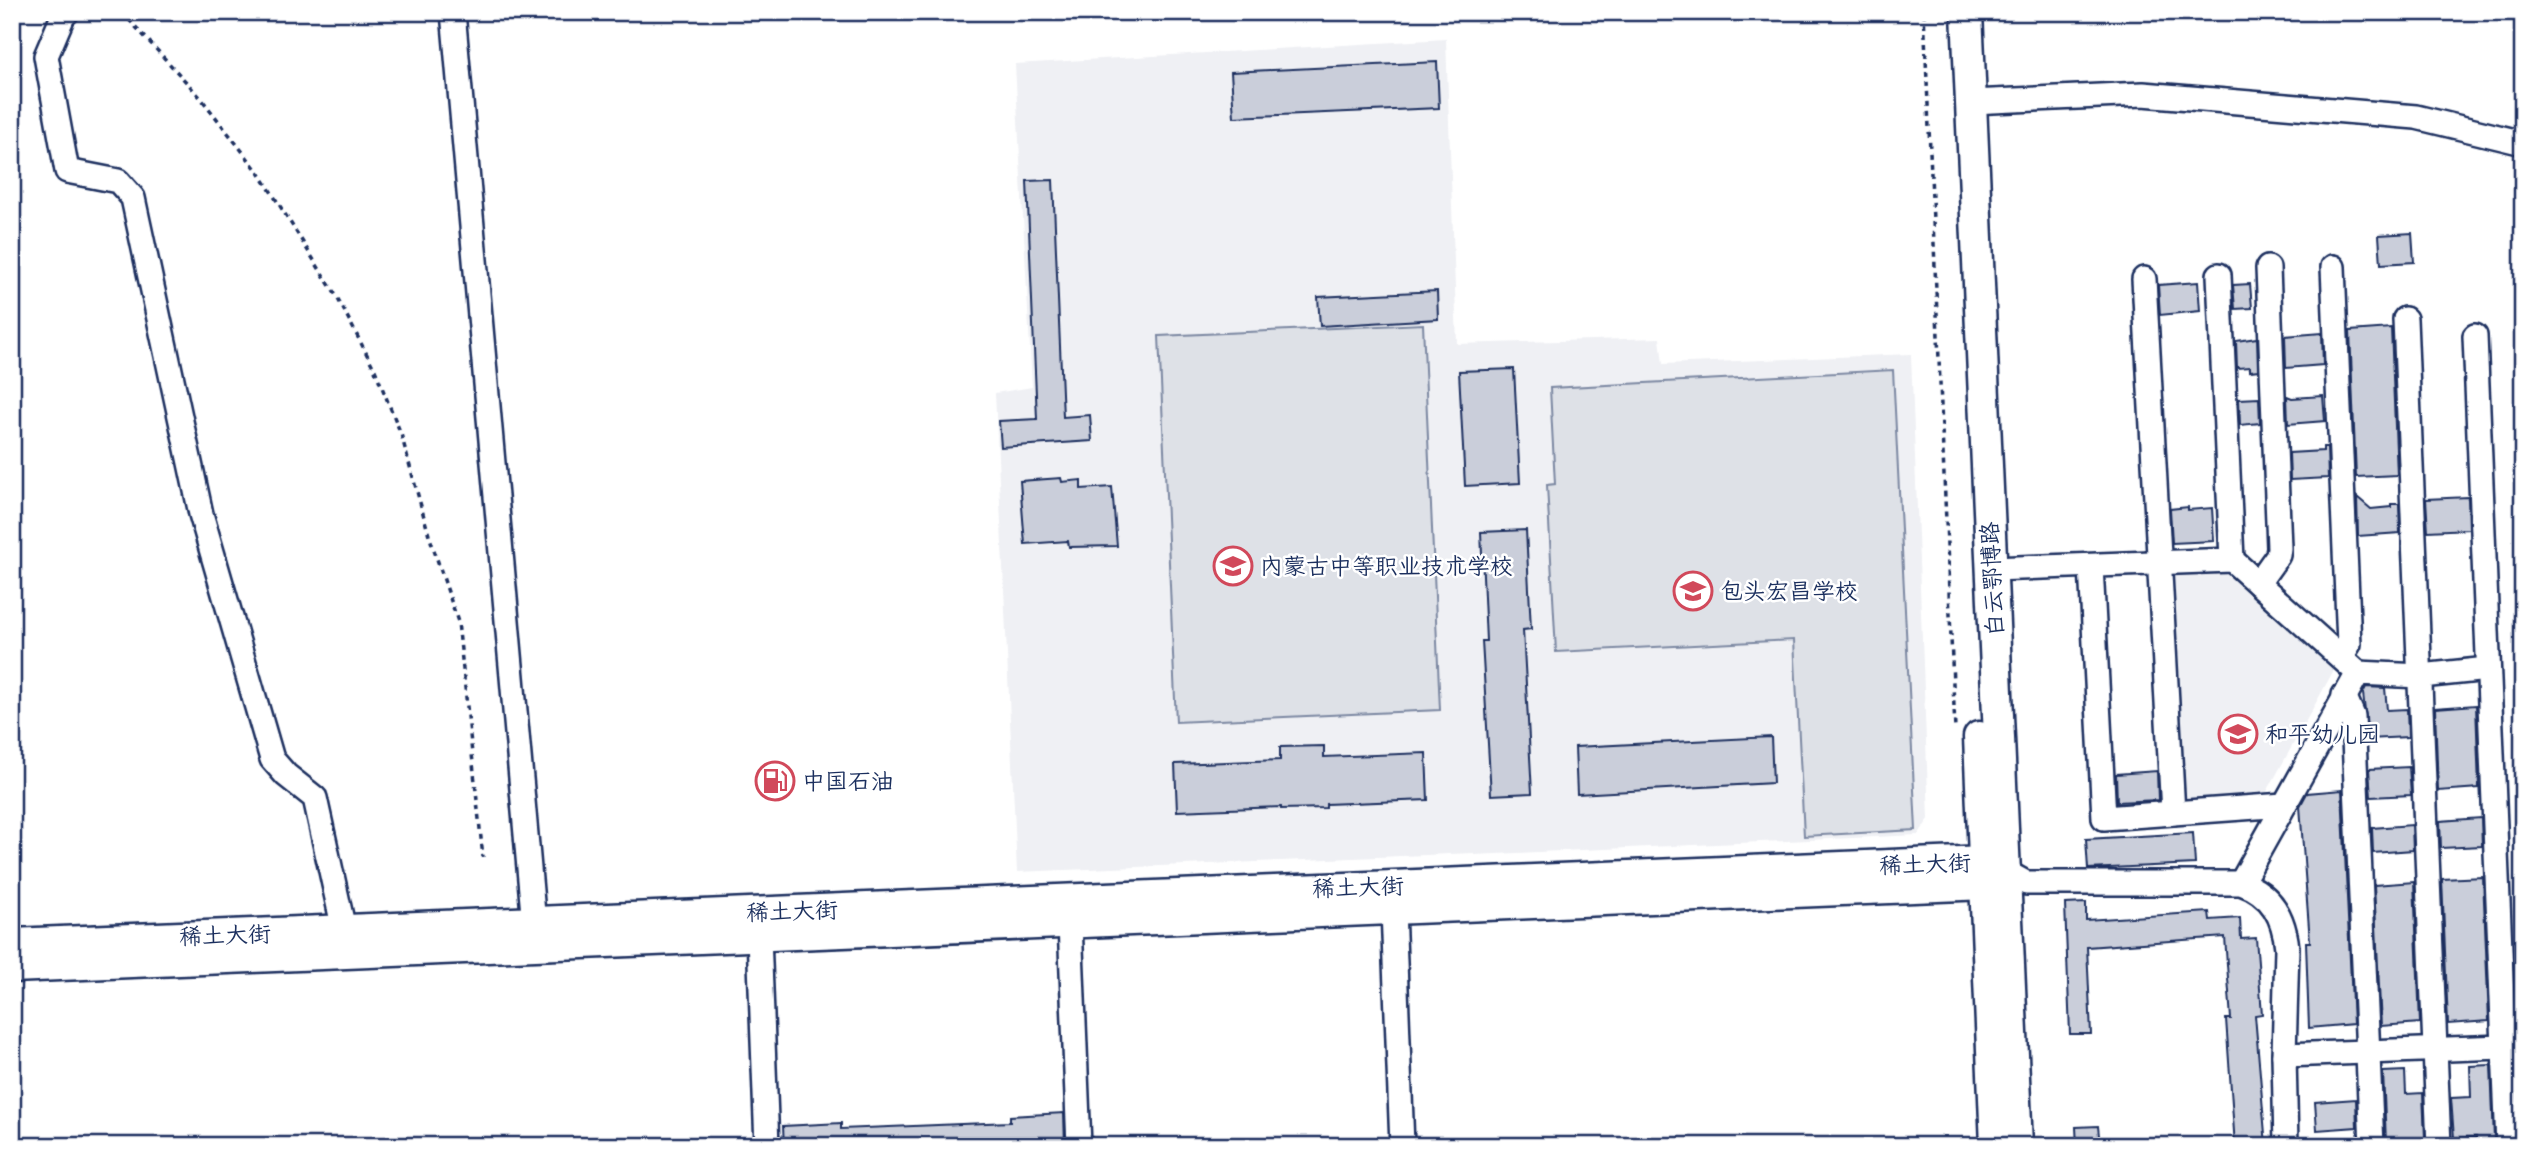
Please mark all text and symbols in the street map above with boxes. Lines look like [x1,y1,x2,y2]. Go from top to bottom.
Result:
street label: 白云鄂博路 [1976,521,2009,637]
school or university icon: 内蒙古中等职业技术学校 [1212,545,1254,587]
place label: 内蒙古中等职业技术学校 [1260,553,1513,580]
school or university icon: 包头宏昌学校 [1672,570,1714,612]
place label: 包头宏昌学校 [1720,578,1858,605]
school or university icon: 和平幼儿园 [2217,713,2259,755]
place label: 和平幼儿园 [2265,721,2380,748]
fuel station icon: 中国石油 [754,760,796,802]
place label: 中国石油 [802,768,894,795]
street label: 稀土大街 [1879,849,1971,880]
street label: 稀土大街 [1312,872,1404,903]
street label: 稀土大街 [746,896,838,927]
street label: 稀土大街 [179,920,271,951]

